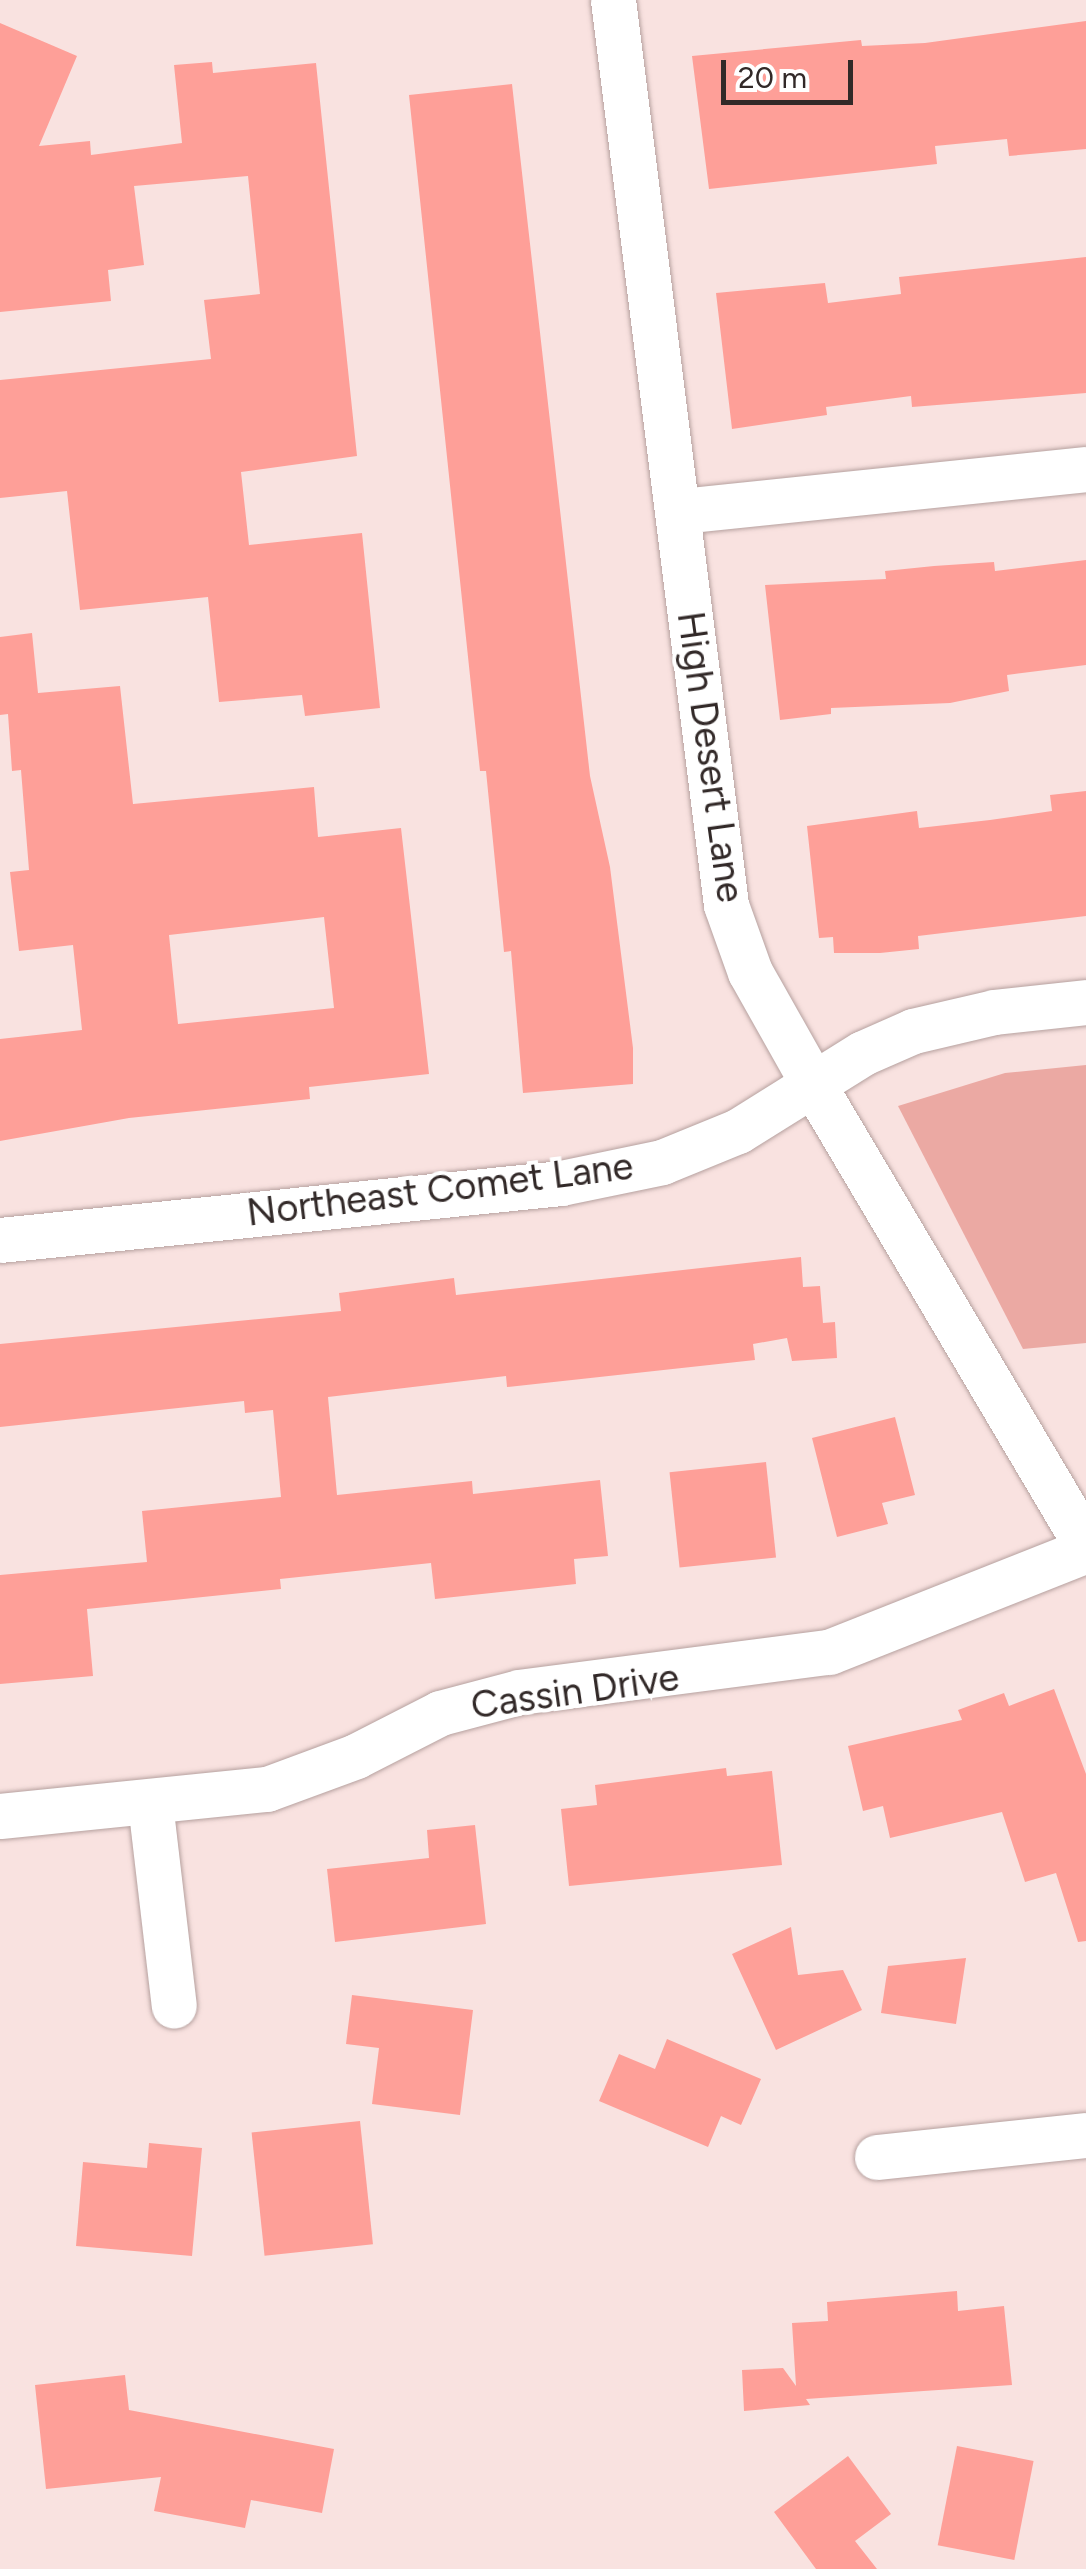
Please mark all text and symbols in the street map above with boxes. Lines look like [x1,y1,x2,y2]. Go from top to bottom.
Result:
scale bar [726,40,858,102]
text: 20 m [738,59,807,96]
street label: High Desert Lane [667,609,753,905]
street label: Northeast Comet Lane [244,1144,636,1236]
street label: Cassin Drive [468,1655,682,1729]

